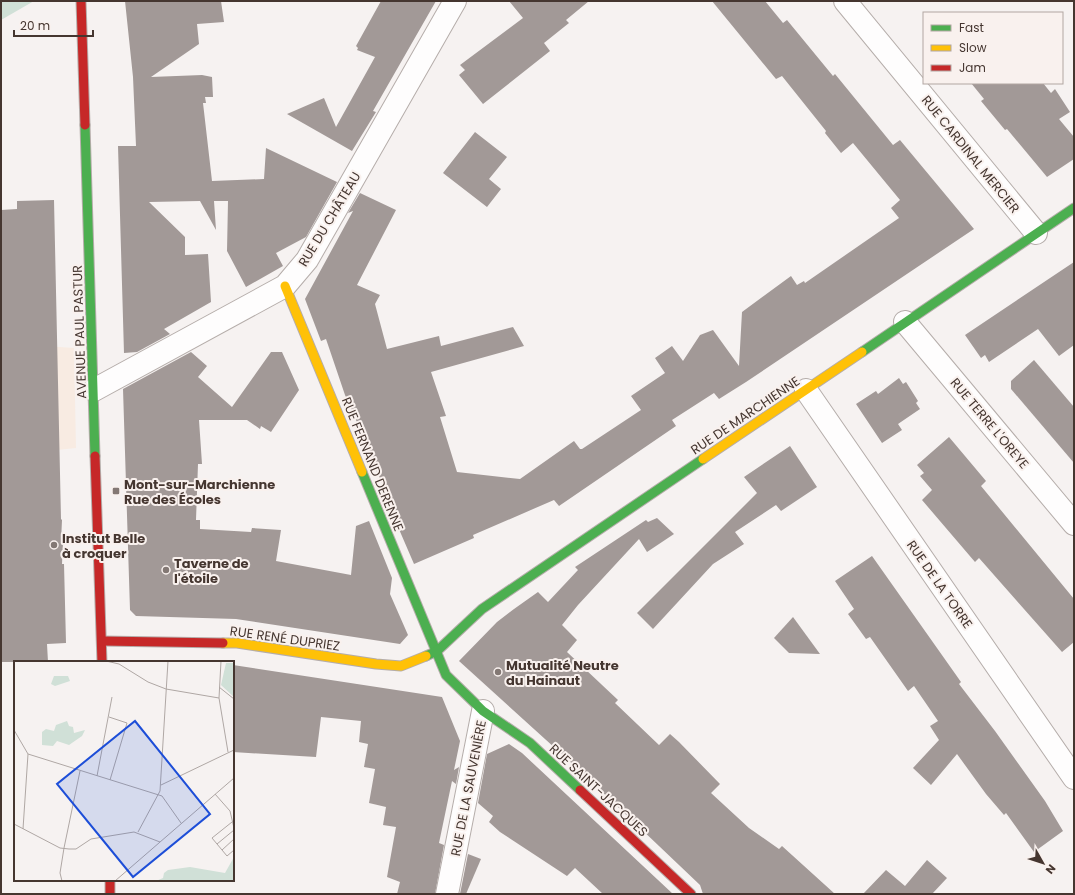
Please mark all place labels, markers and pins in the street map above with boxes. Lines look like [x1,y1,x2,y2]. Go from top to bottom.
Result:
place label: Mont-sur-Marchienne Rue des Écoles [124,475,275,509]
marker: Mont-sur-Marchienne Rue des Écoles [111,486,121,496]
place label: Institut Belle à croquer [62,529,145,563]
marker: Institut Belle à croquer [49,540,59,550]
place label: Taverne de l'étoile [174,554,249,588]
marker: Taverne de l'étoile [161,565,171,575]
place label: Mutualité Neutre du Hainaut [506,656,619,690]
marker: Mutualité Neutre du Hainaut [493,667,503,677]

